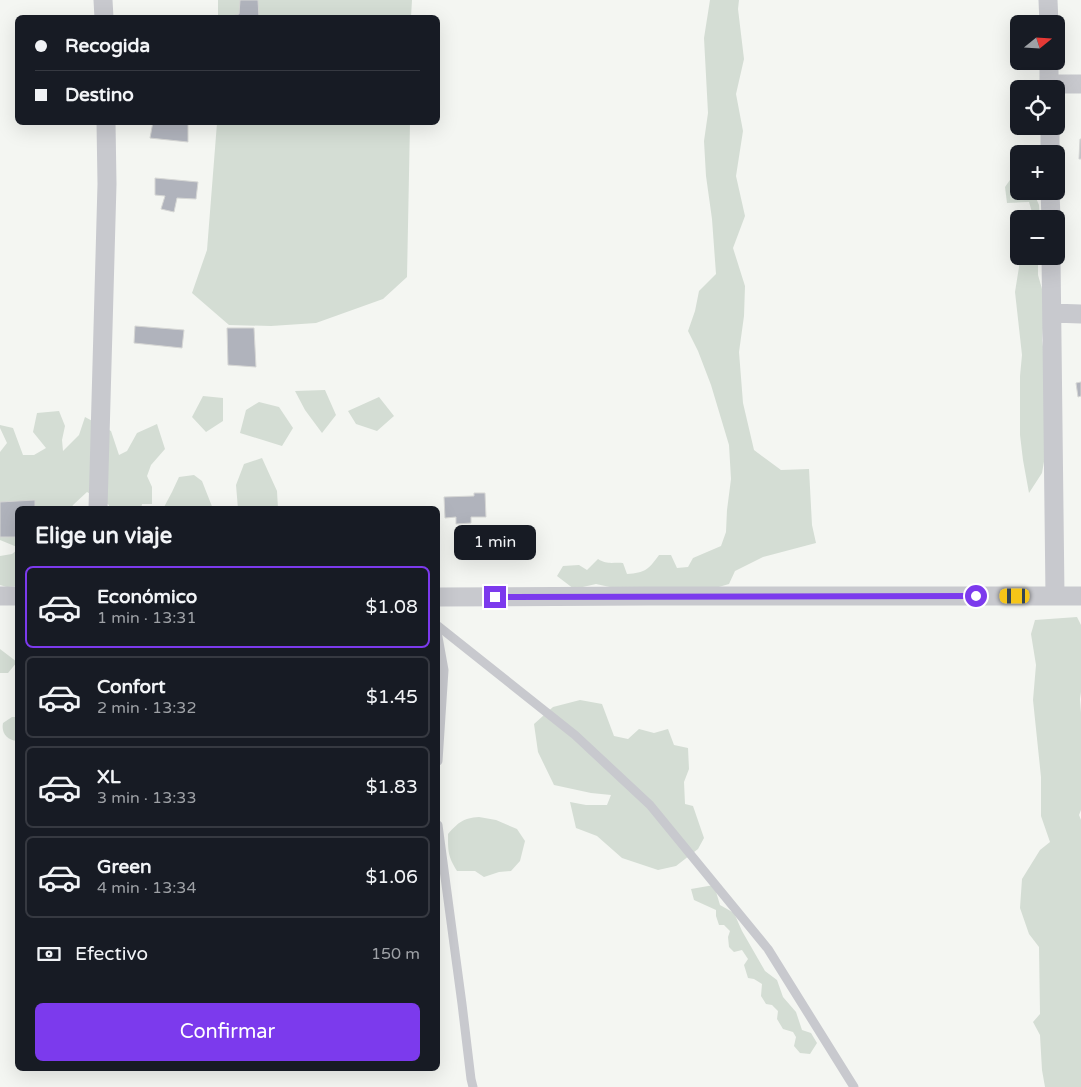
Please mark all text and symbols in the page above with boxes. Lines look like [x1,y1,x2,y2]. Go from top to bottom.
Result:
north arrow [1010,15,1065,70]
map controls [1010,15,1065,265]
text: Recogida [65,35,150,57]
button: locate [1010,80,1065,135]
text: Destino [65,84,134,106]
button: + [1010,145,1065,200]
button: − [1010,210,1065,265]
text: Elige un viaje [35,523,172,549]
callout: 1 min [454,524,536,560]
text: 1 min [474,532,516,552]
icon: car [37,585,82,630]
route start [965,585,987,607]
text: Económico [97,586,197,608]
route end [484,586,506,608]
car [1000,589,1030,604]
text: $1.08 [366,596,418,618]
text: 1 min · 13:31 [97,608,196,628]
icon: car [37,675,82,720]
text: Confort [97,676,166,698]
text: $1.45 [366,686,418,708]
text: 2 min · 13:32 [97,698,196,718]
icon: car [37,765,82,810]
text: XL [97,766,121,788]
text: $1.83 [366,776,418,798]
text: 3 min · 13:33 [97,788,196,808]
icon: car [37,855,82,900]
text: Green [97,856,151,878]
text: $1.06 [366,866,418,888]
text: 4 min · 13:34 [97,878,196,898]
icon: cash [35,940,63,968]
text: Efectivo [75,943,148,965]
text: 150 m [371,944,420,964]
button: Confirmar [35,1003,420,1061]

